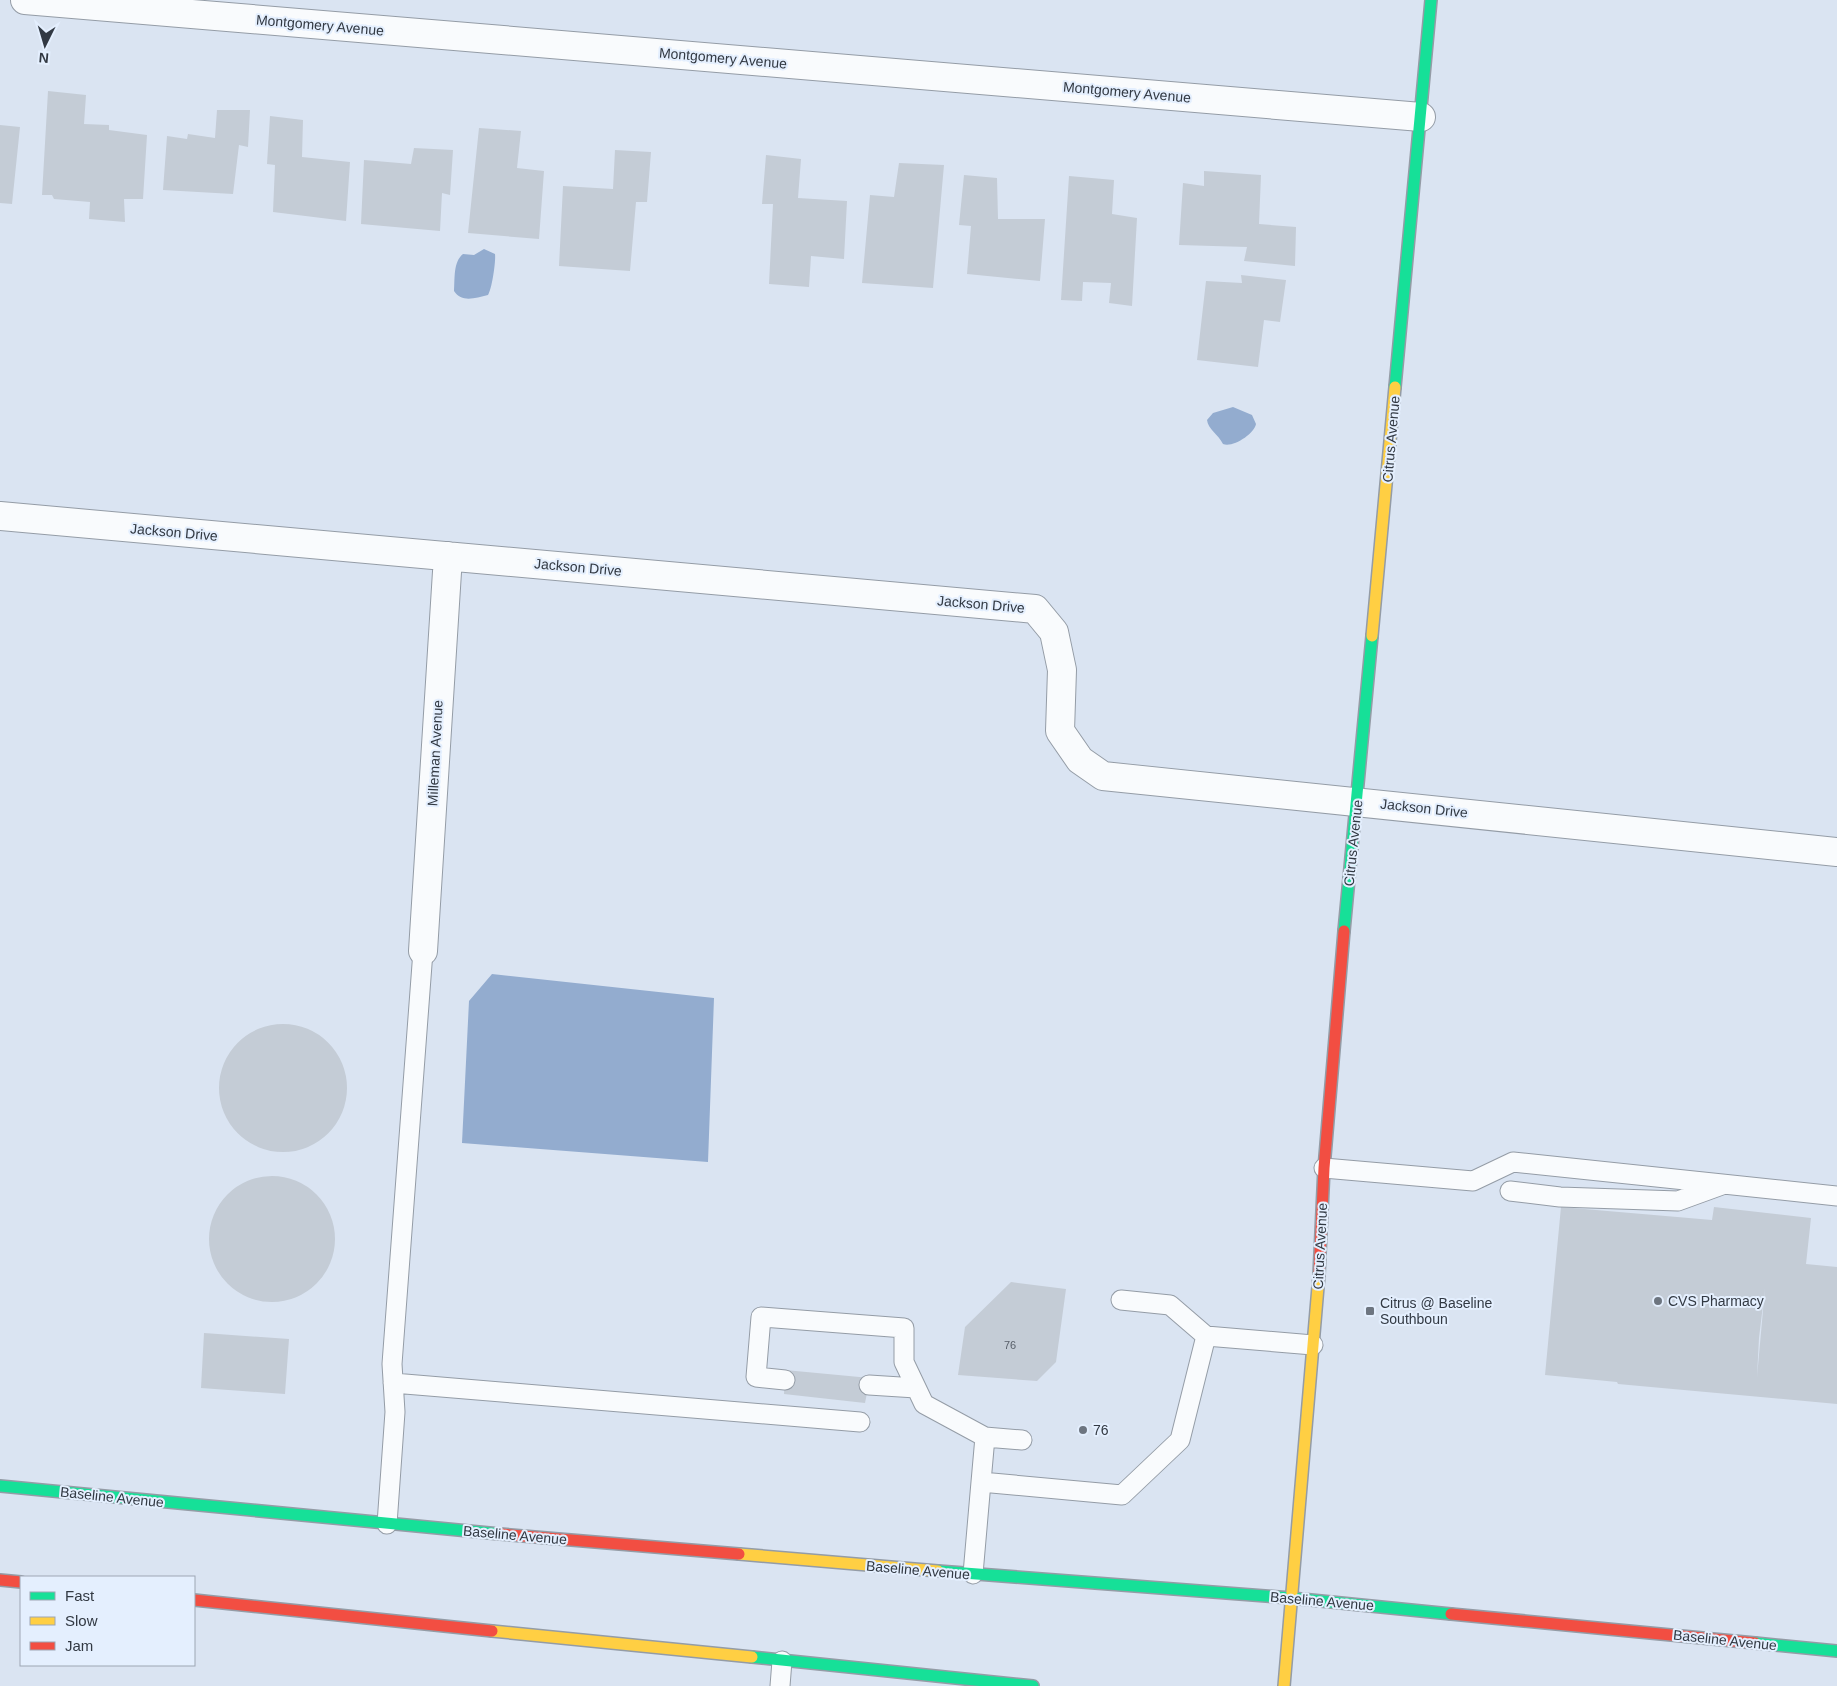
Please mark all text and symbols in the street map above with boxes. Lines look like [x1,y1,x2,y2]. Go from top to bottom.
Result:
street label: Montgomery Avenue [255,11,385,39]
north arrow [20,20,70,70]
street label: Montgomery Avenue [658,44,788,72]
text: N [38,50,50,66]
street label: Montgomery Avenue [1062,78,1192,106]
street label: Citrus Avenue [1379,395,1403,483]
street label: Jackson Drive [130,520,219,544]
street label: Jackson Drive [534,555,623,579]
street label: Jackson Drive [937,592,1026,616]
street label: Milleman Avenue [424,699,446,807]
street label: Jackson Drive [1379,795,1469,821]
street label: Citrus Avenue [1341,799,1366,887]
street label: Citrus Avenue [1310,1202,1330,1290]
place label: CVS Pharmacy [1668,1293,1764,1309]
place label: Citrus @ Baseline Southboun [1380,1295,1492,1327]
marker: CVS Pharmacy [1652,1295,1664,1307]
marker: Citrus @ Baseline Southboun [1364,1305,1376,1317]
house number: 76 [1004,1339,1016,1351]
place label: 76 [1093,1422,1109,1438]
marker: 76 [1077,1424,1089,1436]
street label: Baseline Avenue [59,1484,165,1510]
street label: Baseline Avenue [462,1522,568,1548]
street label: Baseline Avenue [865,1557,971,1583]
legend [20,1576,195,1666]
text: Fast [65,1587,95,1604]
street label: Baseline Avenue [1269,1588,1375,1614]
text: Slow [65,1612,98,1629]
street label: Baseline Avenue [1672,1627,1778,1653]
text: Jam [65,1637,93,1654]

